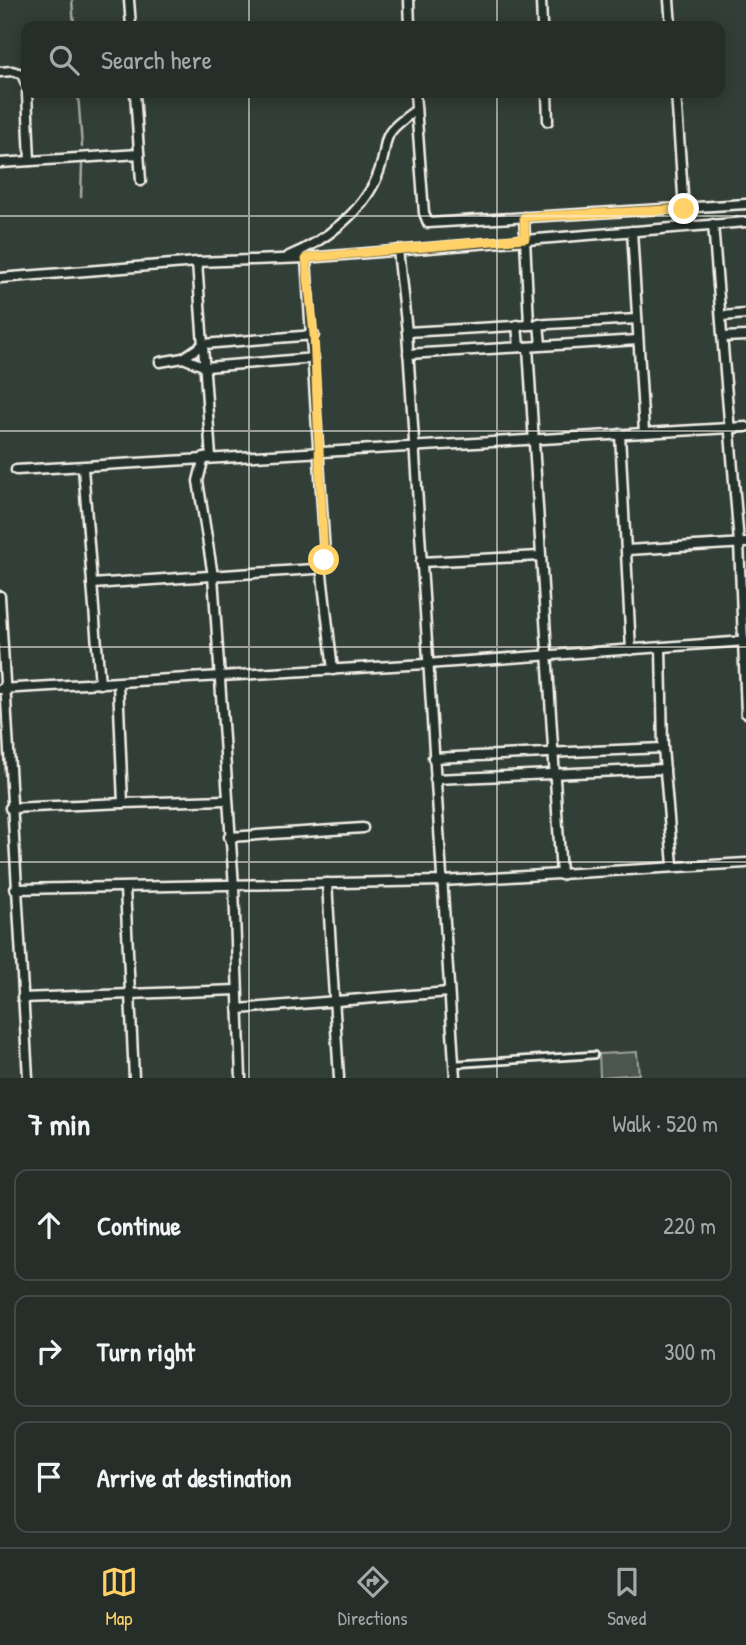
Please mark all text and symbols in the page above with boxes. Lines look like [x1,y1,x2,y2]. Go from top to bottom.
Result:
search box [21,21,725,98]
icon: search [45,41,83,79]
text: Search here [101,42,212,77]
route end [668,193,699,224]
route start [308,544,339,575]
text: 7 min [28,1104,90,1144]
text: Walk · 520 m [612,1108,718,1139]
icon: ahead [30,1206,68,1244]
text: Continue [97,1208,181,1243]
text: 220 m [663,1210,716,1241]
icon: right [30,1332,68,1370]
text: Turn right [97,1334,195,1369]
text: 300 m [664,1336,716,1367]
icon: arrive [30,1458,68,1496]
text: Arrive at destination [97,1460,292,1495]
tab: Map [100,1563,138,1631]
tab: Directions [338,1563,408,1631]
tab: Saved [607,1563,646,1631]

